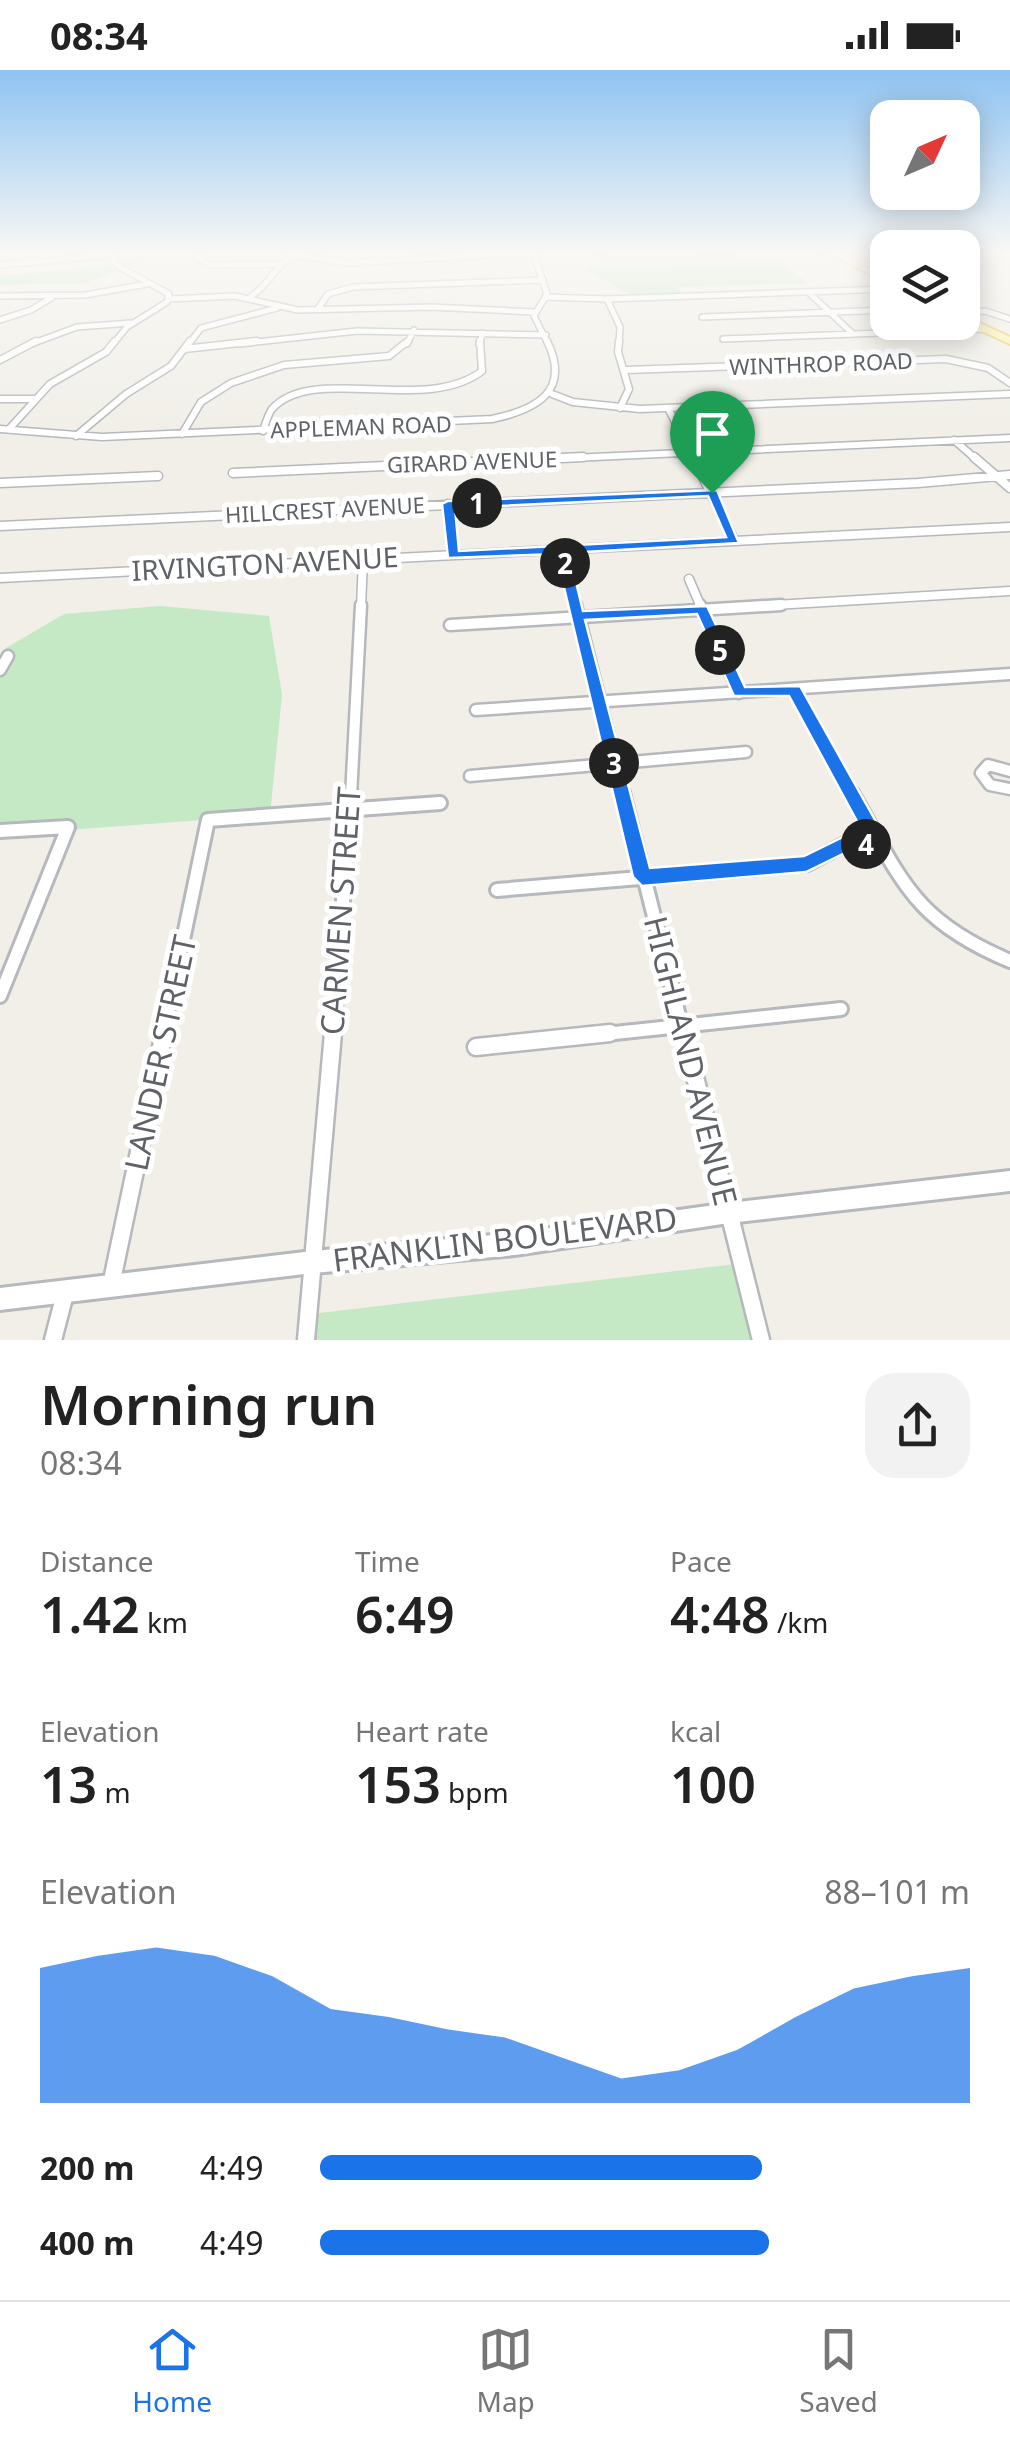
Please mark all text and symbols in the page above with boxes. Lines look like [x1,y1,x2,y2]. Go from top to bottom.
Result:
text: 08:34 [50,9,148,61]
north arrow [870,100,980,210]
map controls [870,100,980,340]
button: layers [870,230,980,340]
street label: WINTHROP ROAD [729,345,913,381]
pin [670,391,755,494]
icon: arrive [685,406,740,461]
street label: APPLEMAN ROAD [270,408,452,444]
street label: GIRARD AVENUE [386,443,558,479]
pin: 1 [452,478,502,528]
text: 1 [469,484,485,522]
street label: HILLCREST AVENUE [224,489,426,529]
street label: IRVINGTON AVENUE [131,537,399,589]
pin: 2 [540,538,590,588]
text: 2 [557,544,573,582]
pin: 5 [695,625,745,675]
text: 5 [712,631,728,669]
pin: 3 [589,738,639,788]
text: 3 [606,744,622,782]
street label: CARMEN STREET [309,785,370,1036]
pin: 4 [841,819,891,869]
text: 4 [858,825,874,863]
street label: HIGHLAND AVENUE [635,912,748,1210]
street label: LANDER STREET [114,931,206,1174]
street label: FRANKLIN BOULEVARD [330,1196,680,1281]
text: Morning run [40,1366,377,1441]
button: share [865,1373,970,1478]
text: 08:34 [40,1441,122,1484]
text: Distance [40,1542,153,1580]
text: Time [355,1542,420,1580]
text: Pace [670,1542,732,1580]
text: 1.42 [40,1580,140,1648]
text: 6:49 [355,1580,455,1648]
text: 4:48 [670,1580,770,1648]
text: km [140,1603,188,1641]
text: /km [770,1603,828,1641]
text: Elevation [40,1712,160,1750]
text: Heart rate [355,1712,489,1750]
text: kcal [670,1712,721,1750]
text: 13 [40,1750,97,1818]
text: 153 [355,1750,441,1818]
text: 100 [670,1750,756,1818]
text: m [97,1773,131,1811]
text: bpm [441,1773,509,1811]
text: Elevation [40,1870,177,1913]
text: 88–101 m [824,1870,970,1913]
text: 200 m [40,2146,134,2189]
text: 4:49 [200,2146,264,2189]
text: 400 m [40,2221,134,2264]
text: 4:49 [200,2221,264,2264]
tab: Home [132,2322,212,2420]
tab: Map [476,2322,535,2420]
tab: Saved [799,2322,878,2420]

